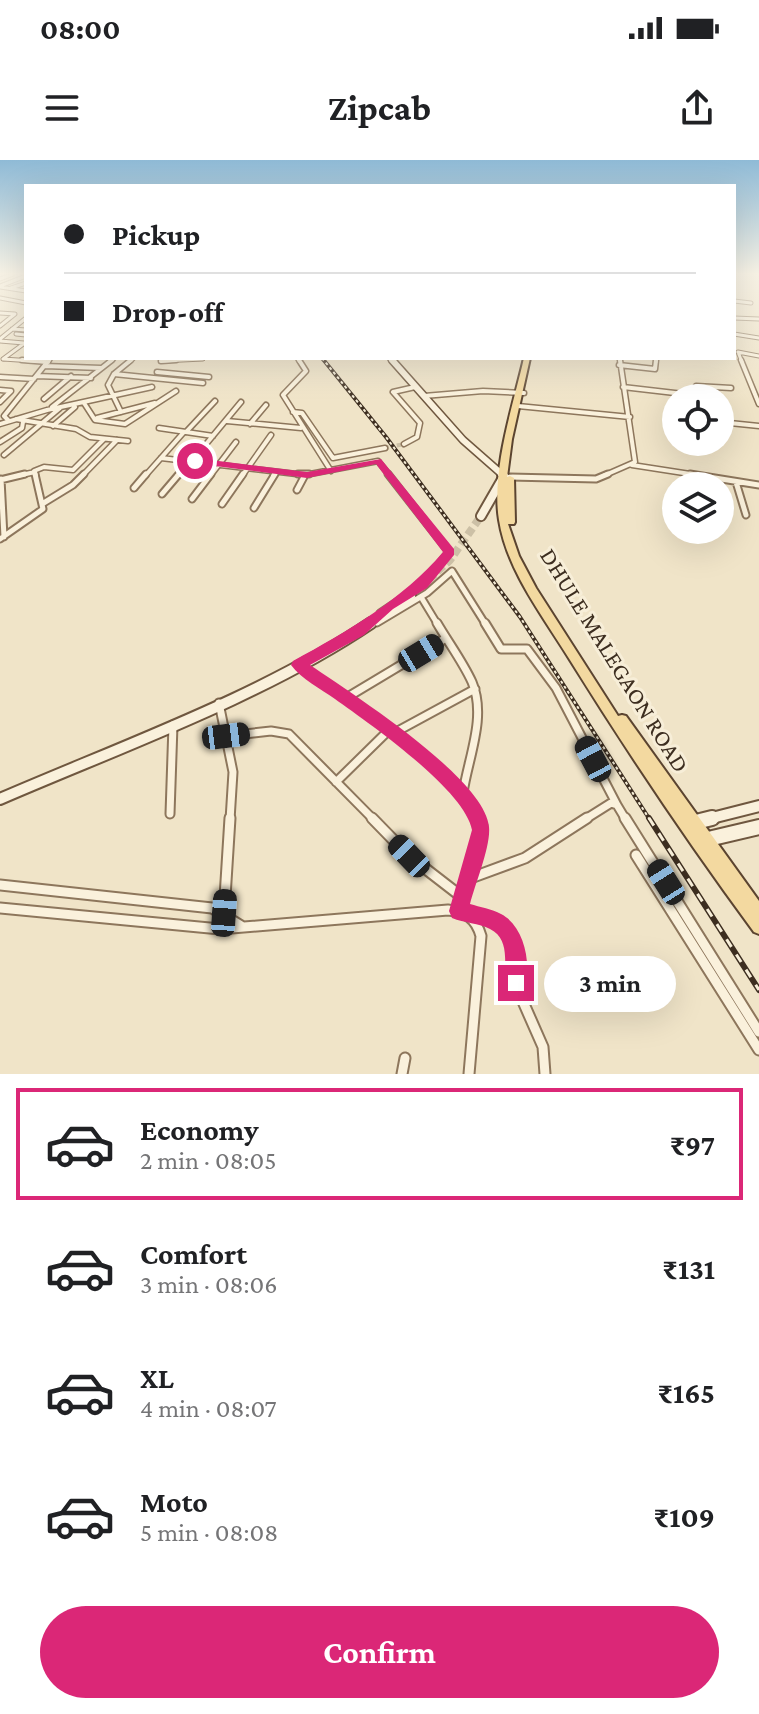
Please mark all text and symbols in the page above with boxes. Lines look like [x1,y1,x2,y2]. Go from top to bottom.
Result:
text: 08:00 [40,12,120,45]
icon: menu [40,86,84,130]
icon: share [675,86,719,130]
text: Zipcab [328,88,431,128]
text: Pickup [112,218,200,251]
text: Drop-off [112,295,223,328]
map controls [662,384,734,544]
button: locate [662,384,734,456]
route start [177,443,213,479]
button: layers [662,472,734,544]
street label: DHULE MALEGAON ROAD [535,543,695,777]
car [394,630,448,676]
car [201,721,251,751]
car [571,732,615,786]
car [384,830,434,882]
car [643,855,689,909]
car [210,888,238,938]
callout: 3 min [544,955,676,1011]
route end [498,965,534,1001]
text: 3 min [579,969,641,998]
icon: car [44,1108,116,1180]
text: Economy [140,1113,259,1146]
text: ₹97 [670,1128,715,1161]
text: 2 min · 08:05 [140,1146,277,1175]
icon: car [44,1232,116,1304]
text: Comfort [140,1237,247,1270]
text: ₹131 [662,1252,715,1285]
text: 3 min · 08:06 [140,1270,277,1299]
icon: car [44,1356,116,1428]
text: XL [140,1361,174,1394]
text: ₹165 [657,1376,715,1409]
text: 4 min · 08:07 [140,1394,277,1423]
icon: car [44,1480,116,1552]
text: Moto [140,1485,208,1518]
text: ₹109 [653,1500,715,1533]
text: 5 min · 08:08 [140,1518,278,1547]
button: Confirm [40,1606,719,1698]

